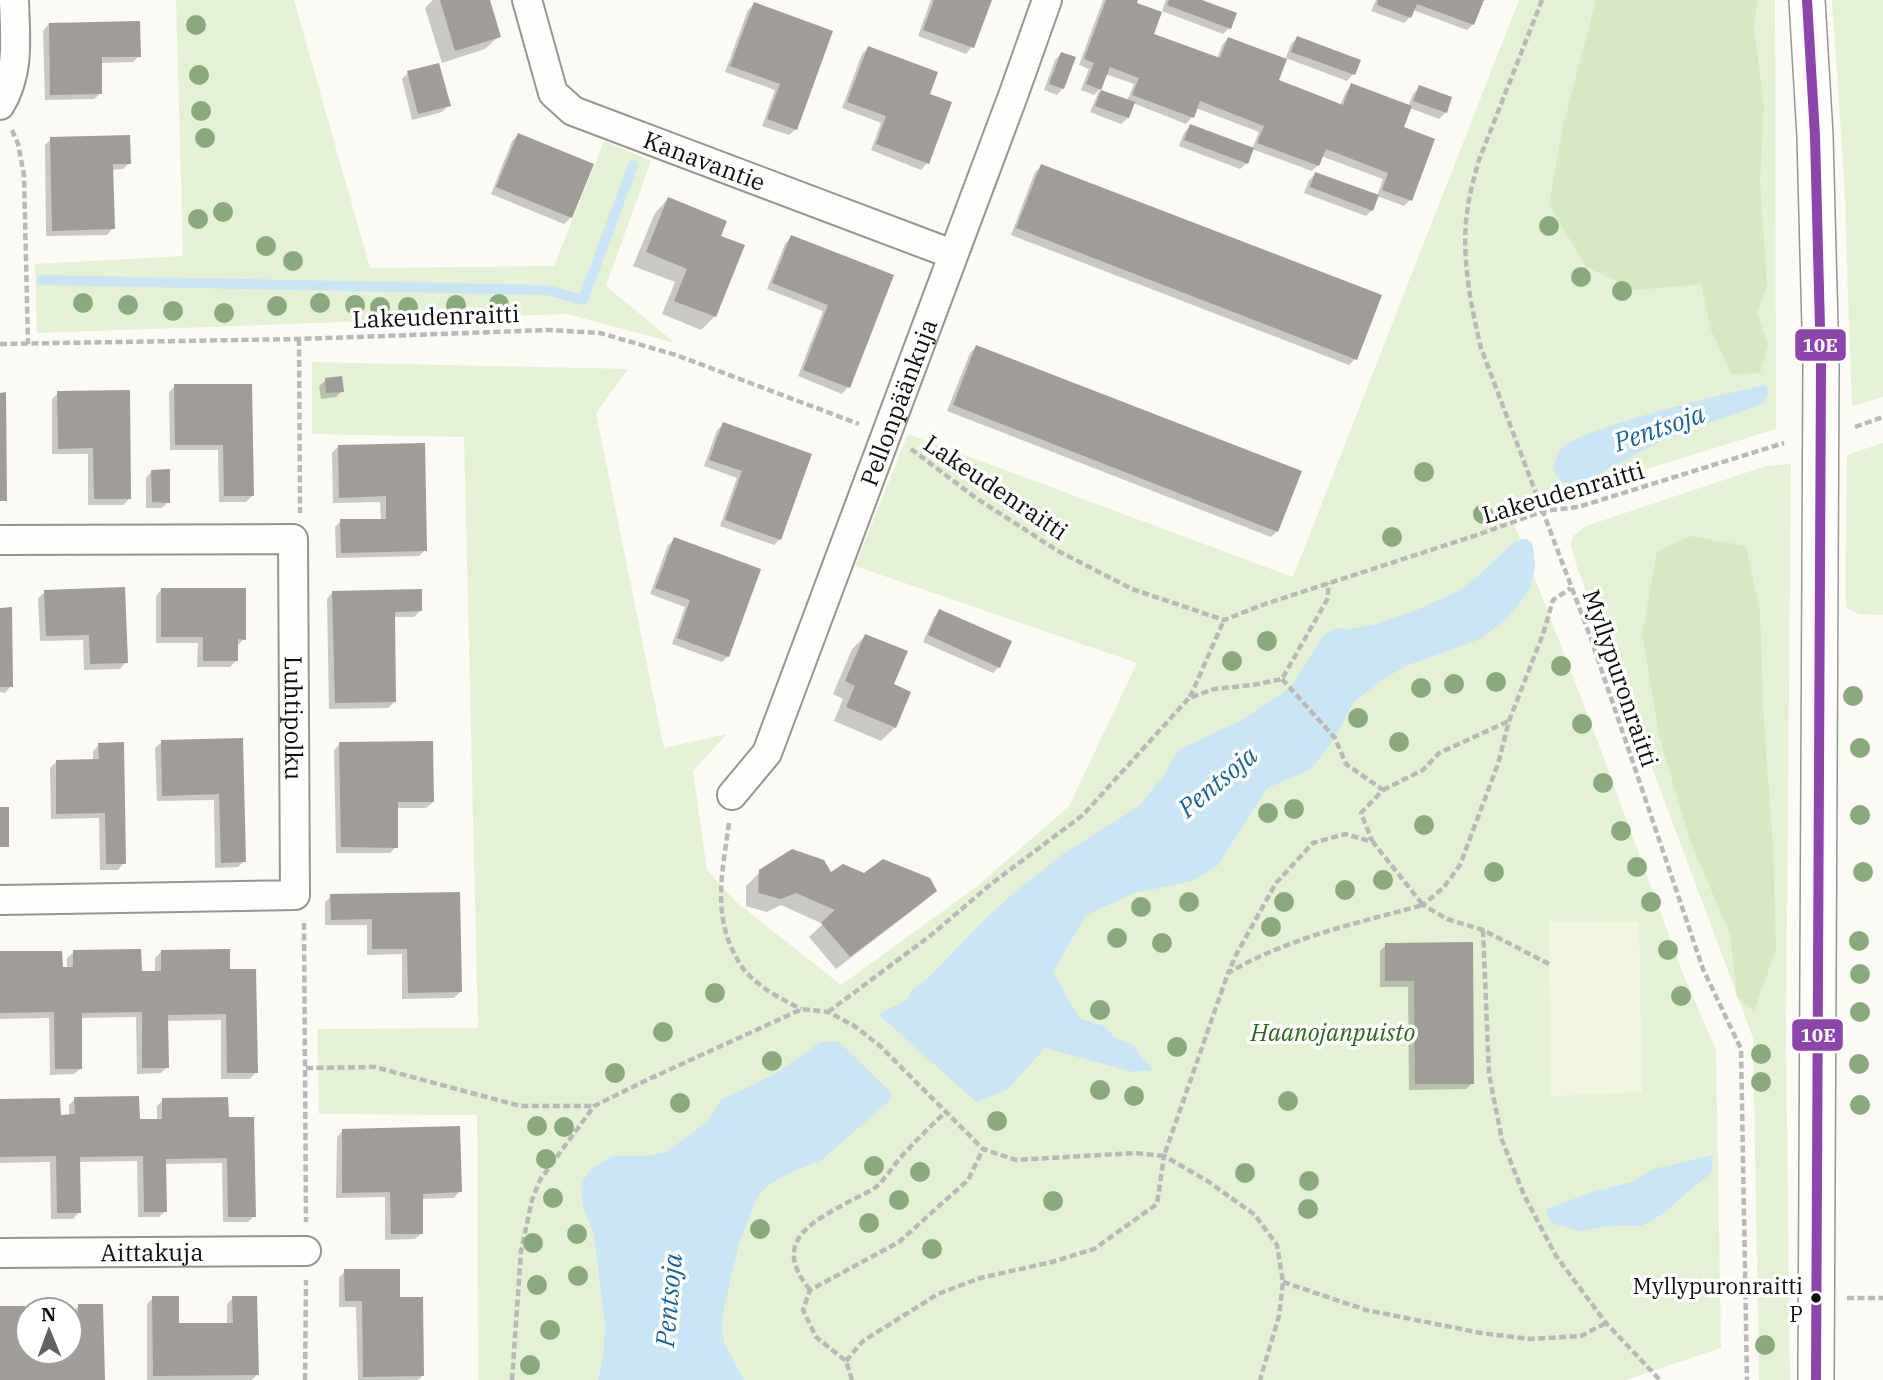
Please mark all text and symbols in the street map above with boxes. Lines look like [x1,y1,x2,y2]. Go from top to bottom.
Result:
street label: Kanavantie [639,123,770,198]
street label: Lakeudenraitti [352,297,520,335]
street label: Pellonpäänkuja [852,314,944,491]
line badge: 10E [1794,328,1847,362]
text: 10E [1802,333,1838,357]
water label: Pentsoja [1608,396,1709,459]
street label: Lakeudenraitti [918,427,1074,547]
street label: Lakeudenraitti [1478,454,1648,530]
street label: Myllypuronraitti [1576,585,1666,771]
street label: Luhtipolku [278,656,310,780]
water label: Pentsoja [1169,738,1264,825]
park label: Haanojanpuisto [1250,1016,1415,1048]
line badge: 10E [1791,1018,1844,1052]
text: 10E [1800,1023,1836,1047]
street label: Aittakuja [100,1236,204,1268]
water label: Pentsoja [647,1252,689,1349]
place label: Myllypuronraitti P [1633,1271,1803,1328]
marker: Myllypuronraitti P [1809,1291,1823,1305]
north arrow [14,1296,84,1366]
text: N [41,1302,56,1326]

